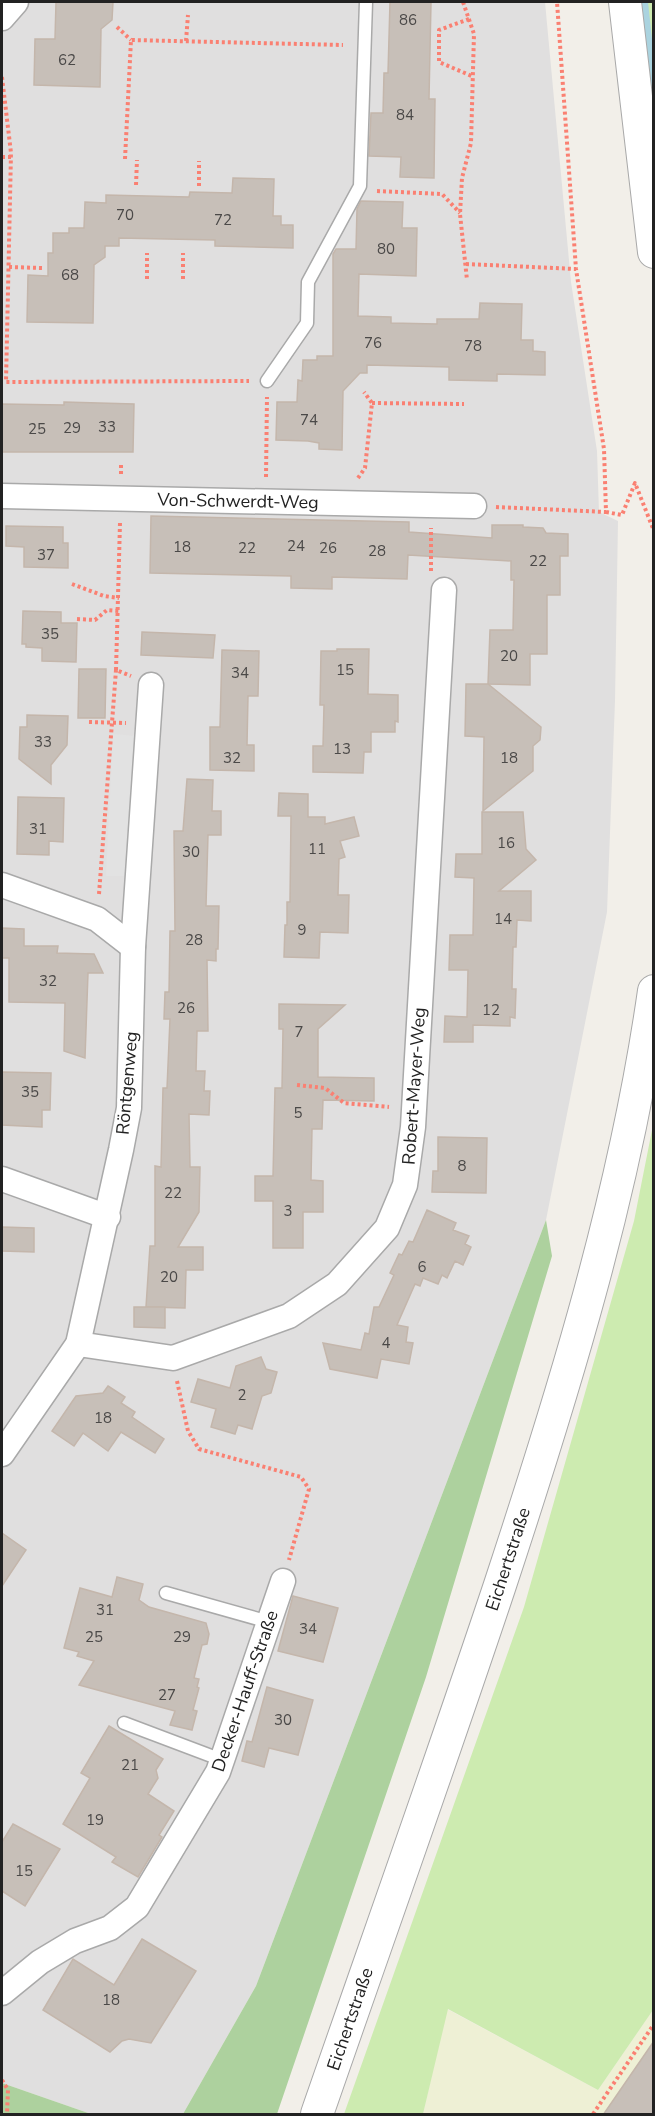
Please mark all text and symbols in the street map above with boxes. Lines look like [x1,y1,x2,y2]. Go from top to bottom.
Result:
house number: 86 [399,10,417,30]
house number: 62 [58,50,76,70]
house number: 84 [396,105,414,125]
house number: 70 [116,205,134,225]
house number: 72 [214,210,232,230]
house number: 80 [377,239,395,259]
house number: 68 [61,265,79,285]
house number: 76 [364,333,382,353]
house number: 78 [464,336,482,356]
house number: 74 [300,410,318,430]
house number: 33 [98,417,116,437]
house number: 29 [63,418,81,438]
house number: 25 [28,419,46,439]
street label: Von-Schwerdt-Weg [156,488,319,514]
house number: 24 [287,536,305,556]
house number: 18 [173,537,191,557]
house number: 22 [238,538,256,558]
house number: 26 [319,538,337,558]
house number: 28 [368,541,386,561]
house number: 37 [37,545,55,565]
house number: 22 [529,551,547,571]
house number: 35 [41,624,59,644]
house number: 20 [500,646,518,666]
house number: 15 [336,660,354,680]
house number: 34 [231,663,249,683]
house number: 33 [34,732,52,752]
house number: 13 [333,739,351,759]
house number: 32 [223,748,241,768]
house number: 18 [500,748,518,768]
house number: 31 [29,819,47,839]
house number: 16 [497,833,515,853]
house number: 11 [308,839,326,859]
house number: 30 [182,842,200,862]
house number: 14 [494,909,512,929]
house number: 9 [297,920,307,940]
house number: 28 [185,930,203,950]
house number: 32 [39,971,57,991]
house number: 26 [177,998,195,1018]
house number: 12 [482,1000,500,1020]
street label: Robert-Mayer-Weg [397,1006,431,1166]
house number: 7 [294,1022,304,1042]
street label: Röntgenweg [111,1030,143,1136]
house number: 35 [21,1082,39,1102]
house number: 5 [293,1103,303,1123]
house number: 8 [457,1156,467,1176]
house number: 22 [164,1183,182,1203]
house number: 3 [283,1201,293,1221]
house number: 6 [417,1257,427,1277]
house number: 20 [160,1267,178,1287]
house number: 4 [381,1333,391,1353]
house number: 2 [237,1385,247,1405]
house number: 18 [94,1408,112,1428]
street label: Eichertstraße [480,1504,536,1614]
house number: 31 [96,1600,114,1620]
street label: Decker-Hauff-Straße [206,1607,284,1775]
house number: 34 [299,1619,317,1639]
house number: 25 [85,1627,103,1647]
house number: 29 [173,1627,191,1647]
house number: 27 [158,1685,176,1705]
house number: 30 [274,1710,292,1730]
house number: 21 [121,1755,139,1775]
house number: 19 [86,1810,104,1830]
house number: 15 [15,1861,33,1881]
street label: Eichertstraße [321,1964,379,2074]
house number: 18 [102,1990,120,2010]

